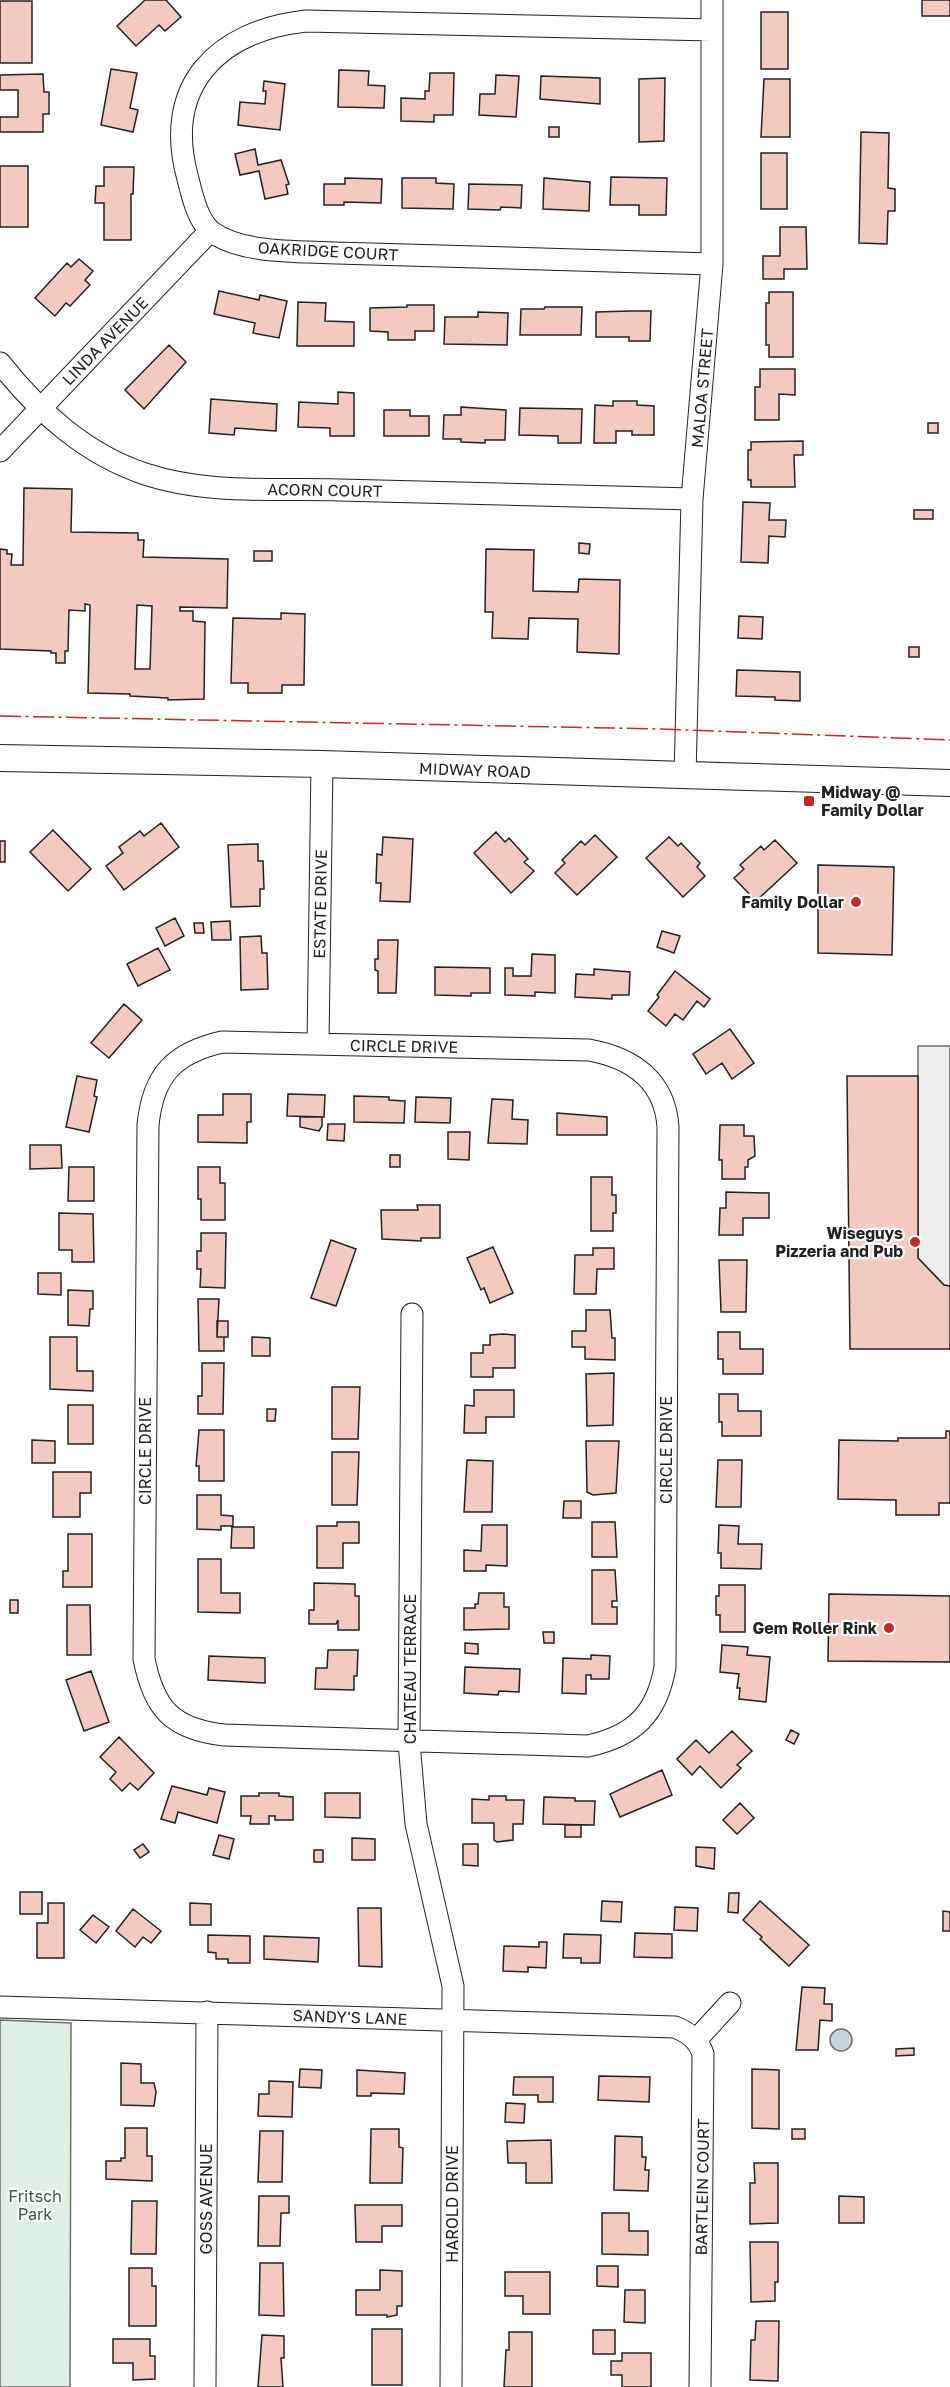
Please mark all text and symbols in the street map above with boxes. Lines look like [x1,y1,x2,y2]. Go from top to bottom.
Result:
street label: OAKRIDGE COURT [257,237,399,265]
street label: LINDA AVENUE [58,293,152,389]
street label: MALOA STREET [687,327,717,448]
street label: ACORN COURT [267,479,383,501]
street label: MIDWAY ROAD [419,758,531,782]
place label: Midway @ Family Dollar [821,782,924,820]
marker: Midway @ Family Dollar [802,794,816,808]
street label: ESTATE DRIVE [309,849,331,959]
place label: Family Dollar [741,892,844,912]
marker: Family Dollar [849,895,863,909]
street label: CIRCLE DRIVE [350,1035,458,1057]
place label: Wiseguys Pizzeria and Pub [775,1223,903,1261]
marker: Wiseguys Pizzeria and Pub [908,1235,922,1249]
street label: CIRCLE DRIVE [656,1396,676,1504]
street label: CIRCLE DRIVE [135,1397,155,1505]
street label: CHATEAU TERRACE [400,1594,420,1744]
place label: Gem Roller Rink [753,1618,878,1638]
marker: Gem Roller Rink [882,1621,896,1635]
street label: SANDY'S LANE [292,2005,408,2029]
street label: BARTLEIN COURT [691,2118,713,2256]
street label: GOSS AVENUE [196,2144,216,2254]
street label: HAROLD DRIVE [442,2145,462,2263]
park label: Fritsch Park [8,2186,62,2224]

